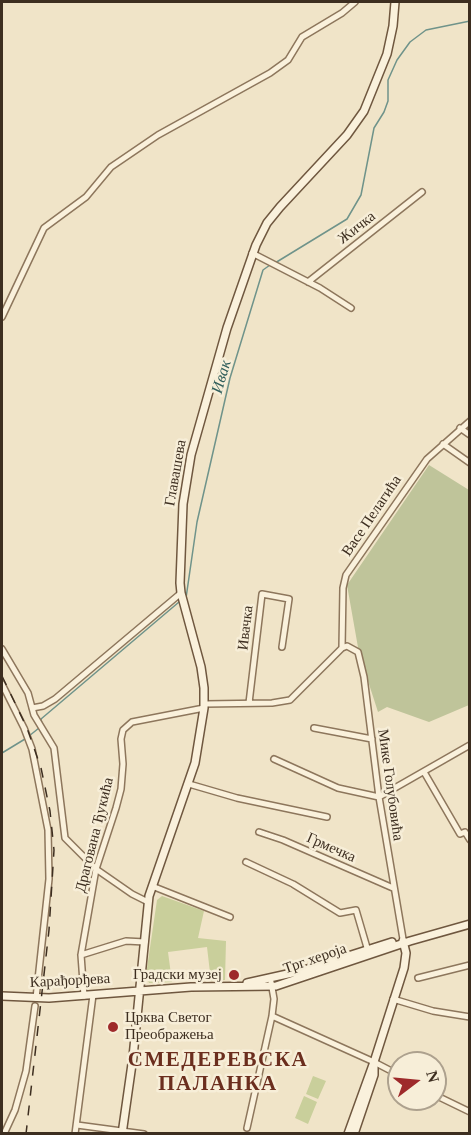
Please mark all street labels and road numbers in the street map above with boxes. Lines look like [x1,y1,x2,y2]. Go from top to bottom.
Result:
street label: Жичка [335,208,379,248]
street label: Главашева [161,438,191,508]
street label: Васе Пелагића [338,472,406,560]
street label: Ивачка [234,605,258,651]
street label: Мике Голубовића [373,728,407,842]
street label: Драгована Ђукића [72,776,118,894]
street label: Грмечка [304,829,358,867]
street label: Трг хероја [281,940,349,978]
street label: Карађорђева [29,970,111,992]

